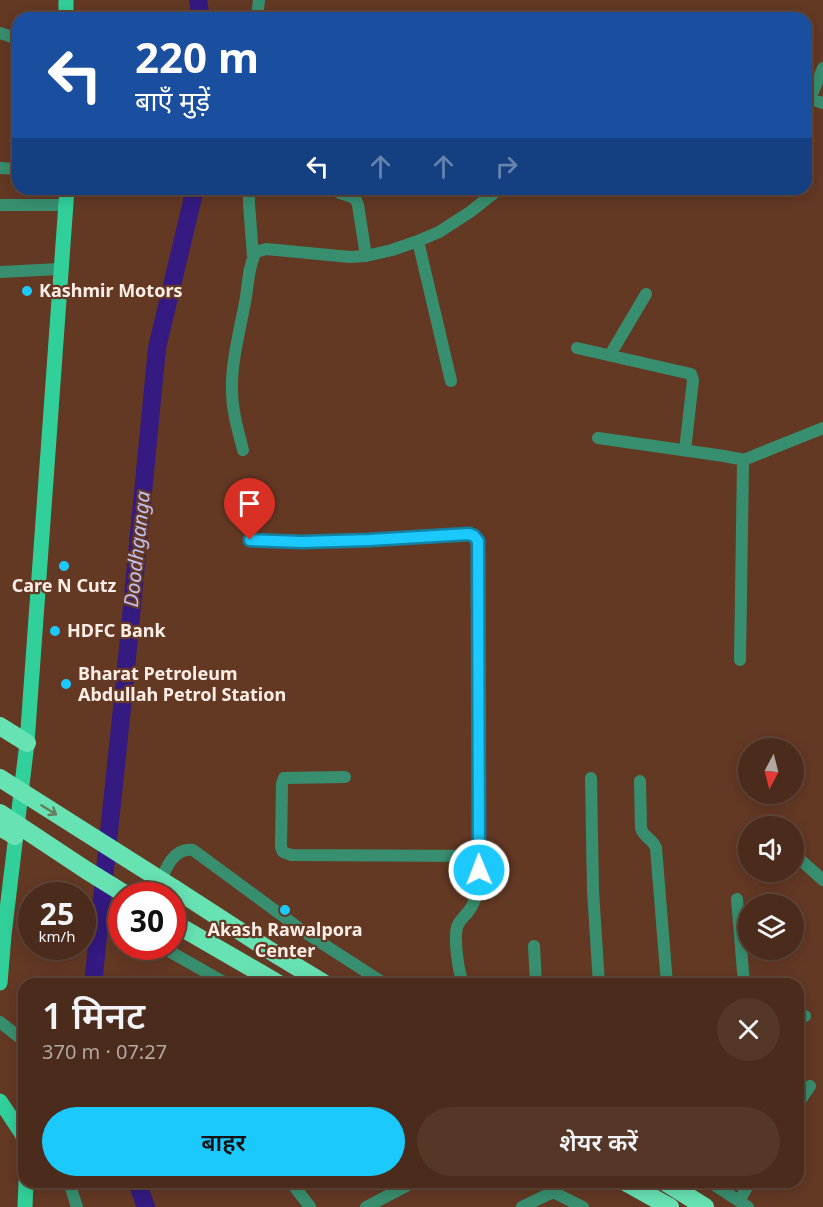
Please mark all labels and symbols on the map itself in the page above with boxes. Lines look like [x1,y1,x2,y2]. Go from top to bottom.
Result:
place label: Kashmir Motors [39,278,183,302]
marker: Kashmir Motors [20,284,34,298]
pin [224,478,275,540]
water label: Doodhganga [117,490,156,608]
marker: Care N Cutz [57,559,71,573]
place label: Care N Cutz [12,573,116,597]
place label: HDFC Bank [67,618,167,642]
marker: HDFC Bank [48,624,62,638]
place label: Bharat Petroleum Abdullah Petrol Station [78,661,286,706]
marker: Bharat Petroleum Abdullah Petrol Station [59,677,73,691]
north arrow [738,738,804,804]
one-way arrow [40,805,57,817]
position arrow [447,838,511,902]
speed limit sign: 30 [108,882,186,960]
marker: Akash Rawalpora Center [278,903,292,917]
place label: Akash Rawalpora Center [207,917,363,962]

